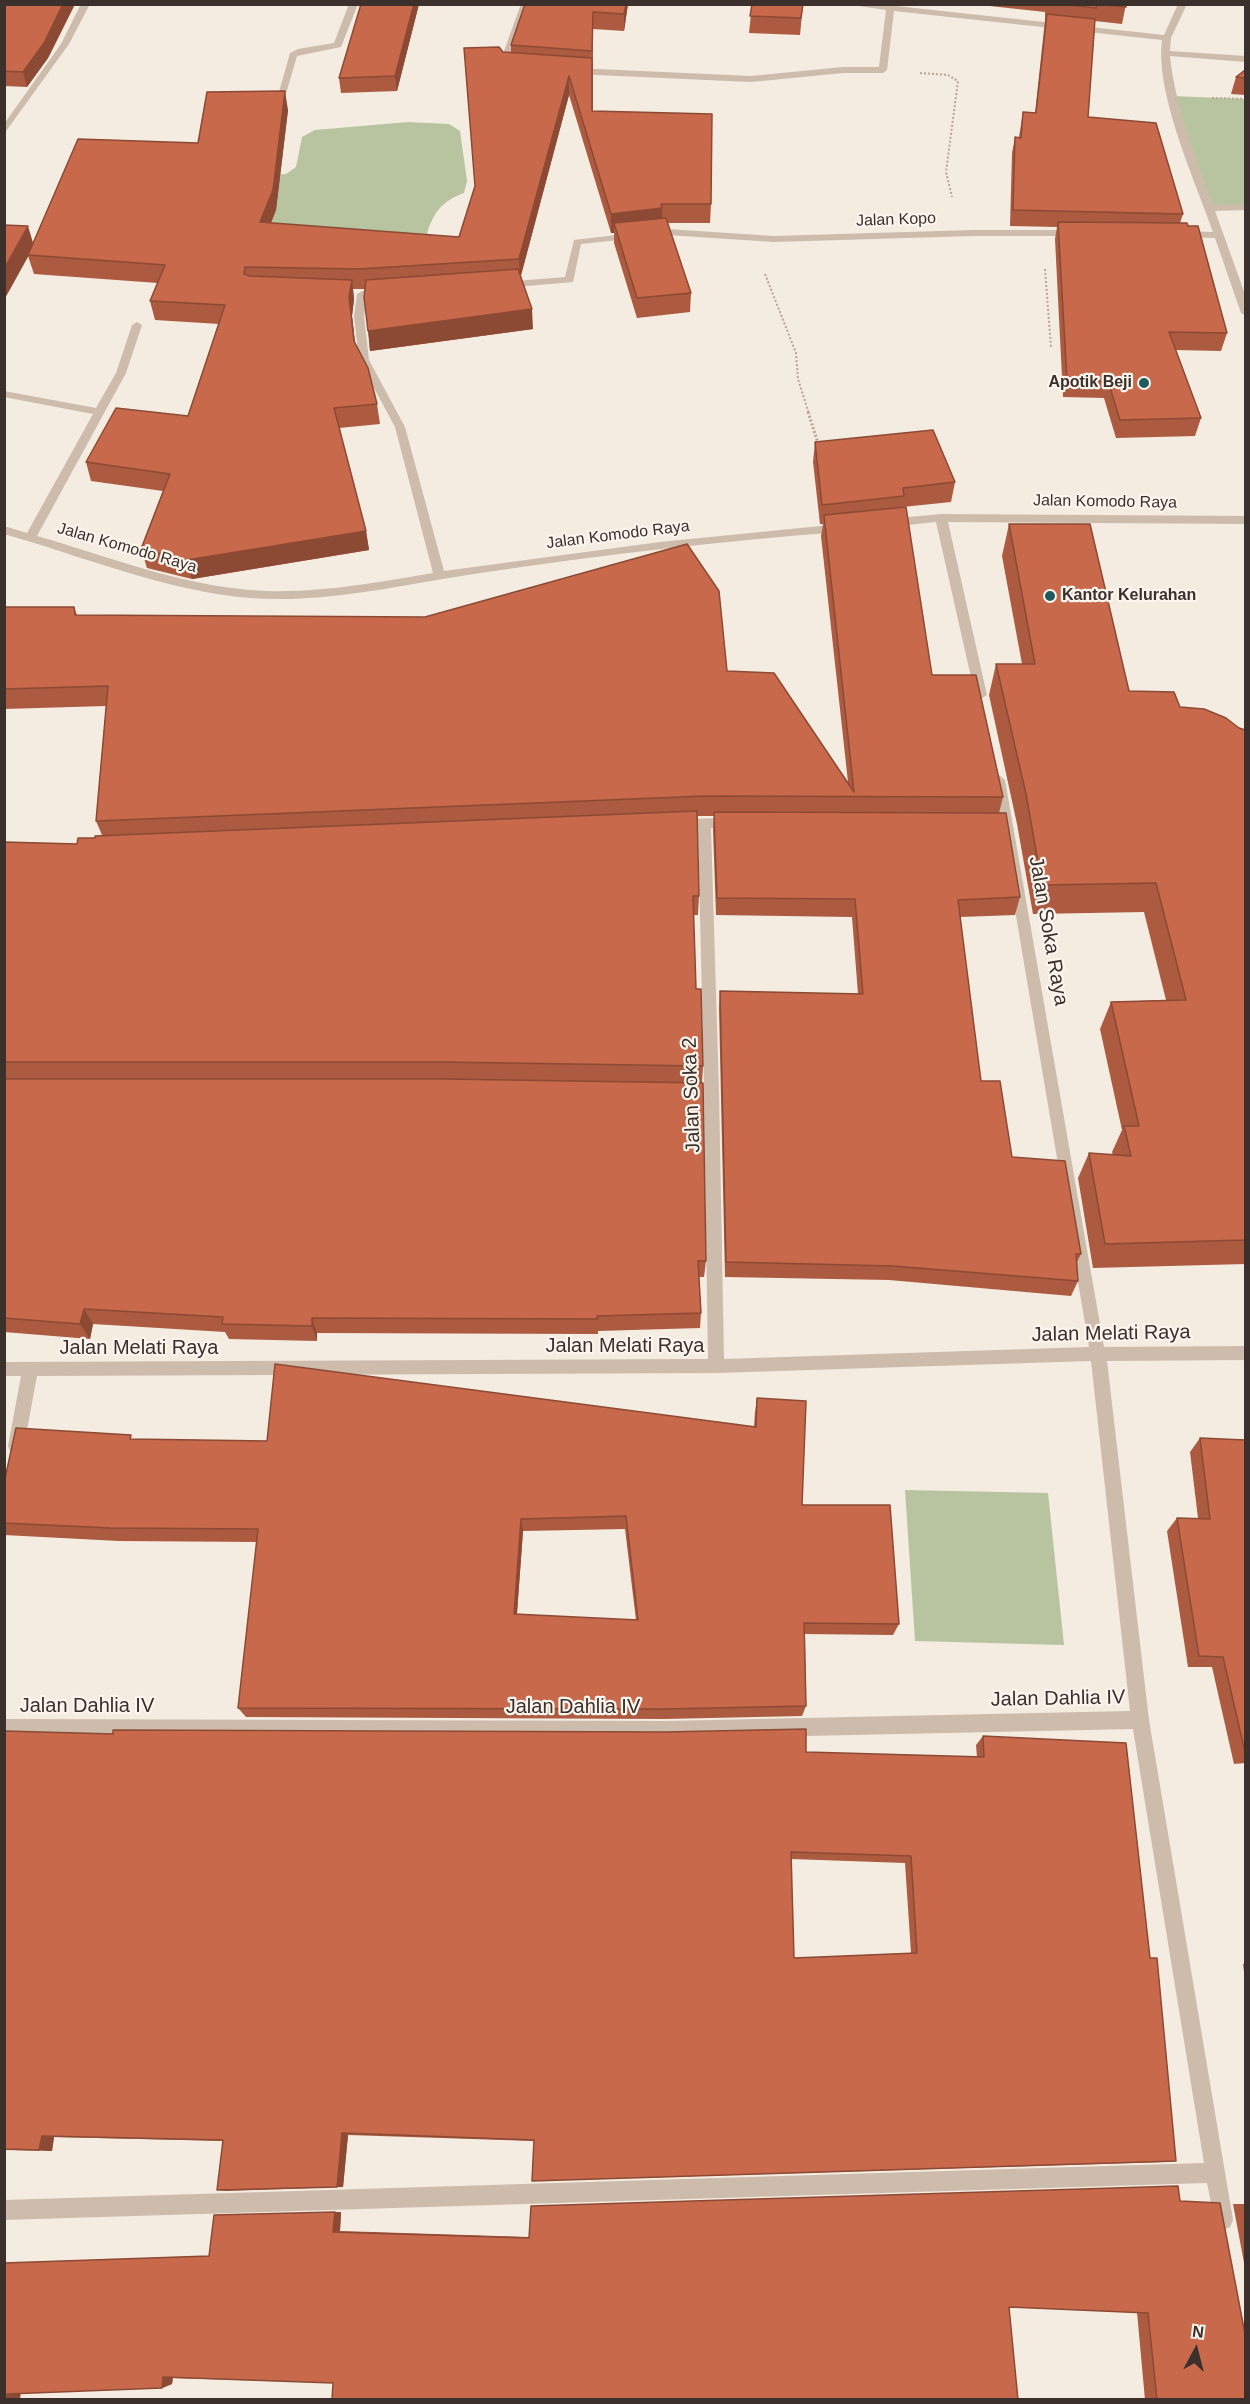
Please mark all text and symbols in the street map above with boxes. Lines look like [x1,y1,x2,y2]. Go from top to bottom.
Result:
street label: Jalan Kopo [856,209,936,231]
place label: Apotik Beji [1048,373,1132,393]
marker: Apotik Beji [1137,376,1151,390]
street label: Jalan Komodo Raya [1033,491,1177,513]
street label: Jalan Komodo Raya [545,517,691,553]
street label: Jalan Komodo Raya [55,519,199,577]
place label: Kantor Kelurahan [1062,586,1196,606]
marker: Kantor Kelurahan [1043,589,1057,603]
street label: Jalan Soka Raya [1023,854,1073,1008]
street label: Jalan Soka 2 [678,1037,706,1153]
street label: Jalan Melati Raya [1031,1321,1191,1347]
street label: Jalan Melati Raya [546,1334,704,1358]
street label: Jalan Melati Raya [60,1336,218,1360]
street label: Jalan Dahlia IV [991,1686,1125,1712]
street label: Jalan Dahlia IV [20,1694,154,1718]
street label: Jalan Dahlia IV [506,1695,640,1719]
north arrow [1166,2320,1226,2380]
text: N [1191,2322,1205,2341]

